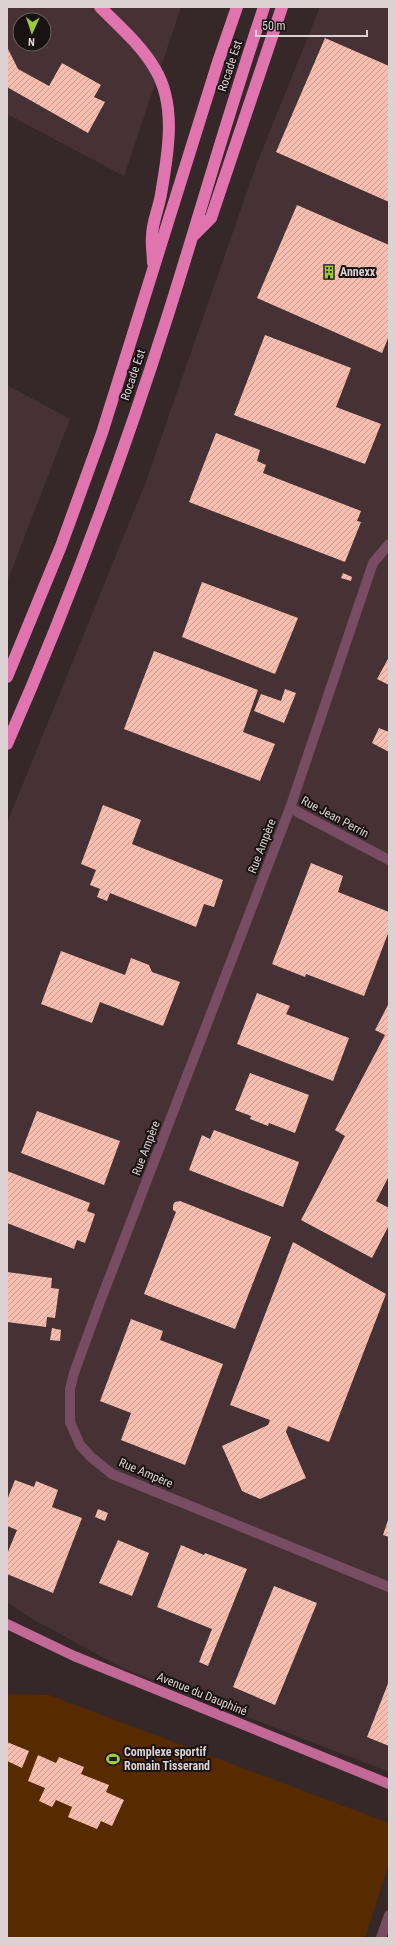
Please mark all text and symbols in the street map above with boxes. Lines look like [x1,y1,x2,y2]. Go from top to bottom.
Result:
north arrow [12,12,52,52]
scale bar [256,12,367,38]
text: 50 m [262,19,286,33]
text: N [28,35,35,48]
street label: Rocade Est [215,38,245,93]
building icon: Annexx [321,264,337,280]
place label: Annexx [340,265,376,279]
street label: Rocade Est [118,347,148,402]
street label: Rue Jean Perrin [299,793,371,841]
street label: Rue Ampère [245,816,279,875]
street label: Rue Ampère [129,1118,163,1177]
street label: Rue Ampère [117,1455,175,1491]
street label: Avenue du Dauphiné [155,1670,250,1719]
place label: Complexe sportif Romain Tisserand [124,1745,210,1773]
sports icon: Complexe sportif Romain Tisserand [105,1751,121,1767]

